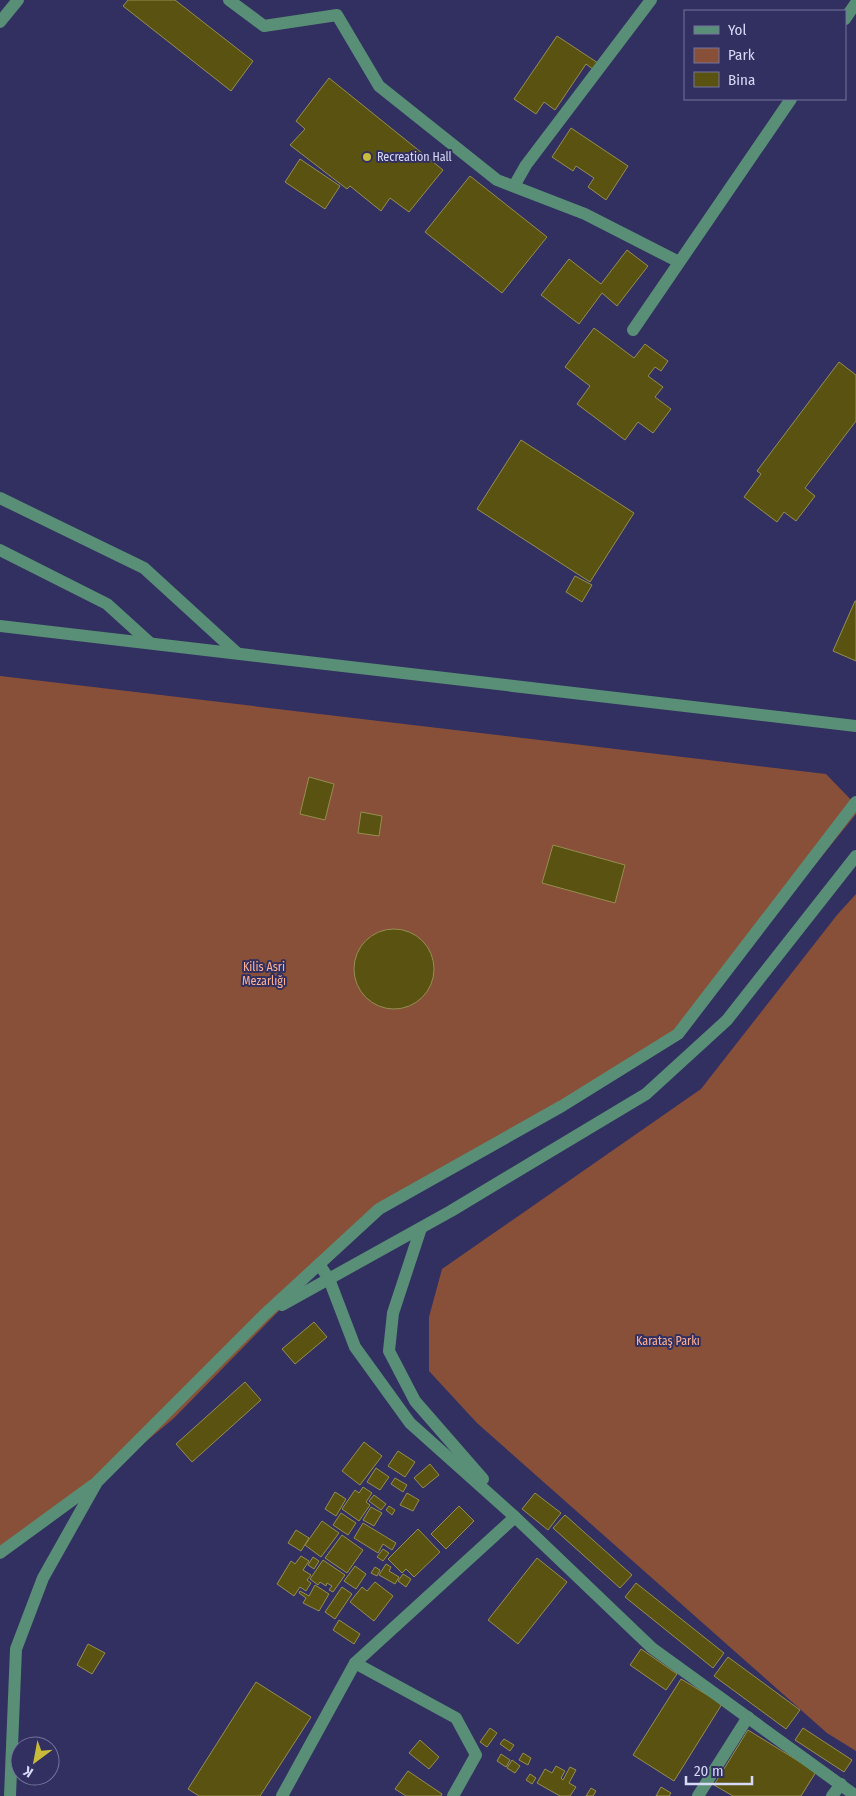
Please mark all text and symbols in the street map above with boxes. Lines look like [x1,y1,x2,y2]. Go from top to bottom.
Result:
legend [684,10,846,100]
text: Yol [728,21,746,39]
text: Park [728,46,755,64]
text: Bina [728,71,755,89]
place label: Recreation Hall [377,150,452,164]
marker: Recreation Hall [361,151,373,163]
park label: Kilis Asri Mezarlığı [242,960,286,988]
park label: Karataş Parkı [636,1334,700,1348]
north arrow [10,1736,60,1786]
scale bar [686,1754,752,1786]
text: K [20,1762,36,1781]
text: 20 m [694,1762,724,1780]

